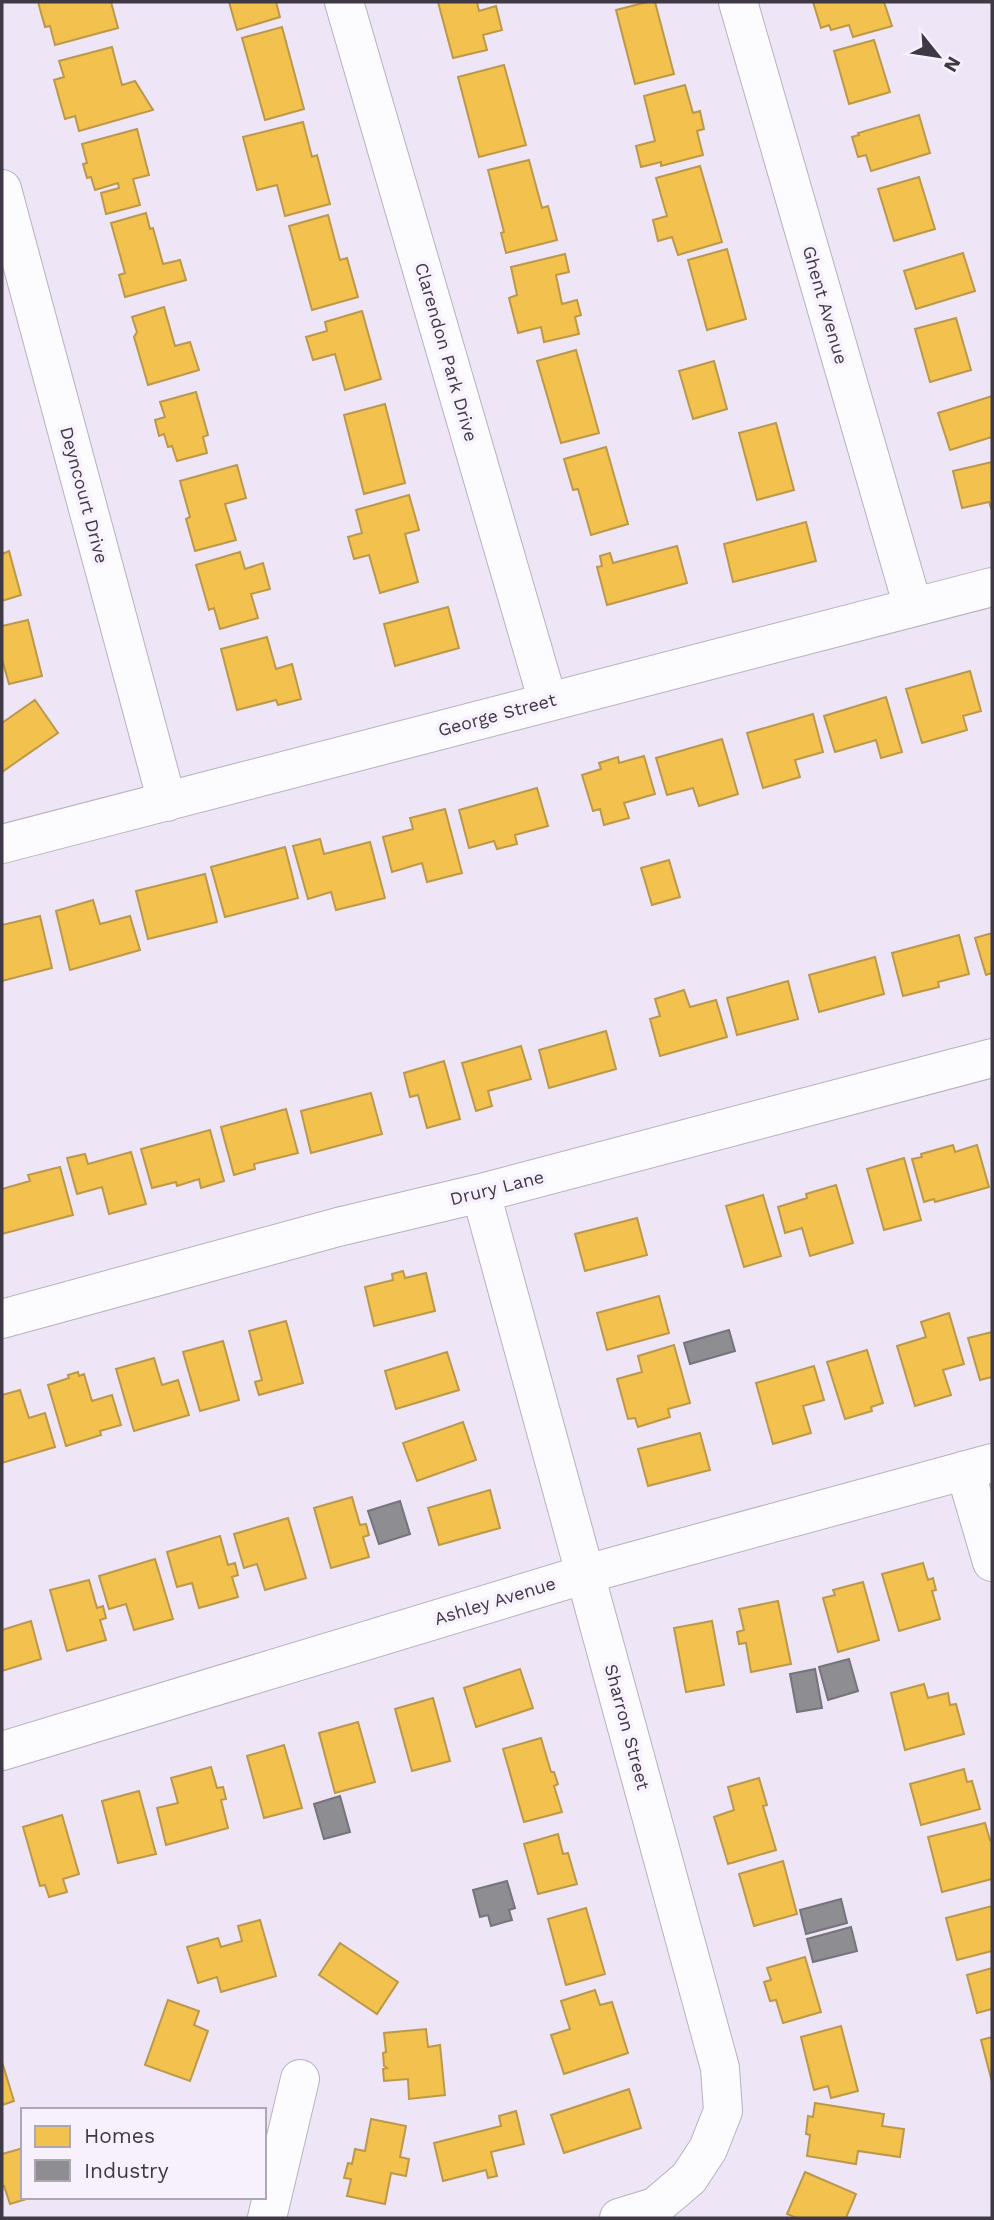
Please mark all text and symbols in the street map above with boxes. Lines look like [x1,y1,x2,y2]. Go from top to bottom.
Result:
north arrow [903,21,973,91]
text: N [939,52,966,76]
street label: Ghent Avenue [799,243,852,366]
street label: Clarendon Park Drive [411,260,482,444]
street label: Deyncourt Drive [56,424,113,565]
street label: George Street [436,689,559,740]
street label: Drury Lane [448,1166,546,1209]
street label: Ashley Avenue [432,1572,558,1629]
street label: Sharron Street [601,1662,655,1793]
legend [21,2108,266,2199]
text: Homes [84,2123,155,2148]
text: Industry [84,2158,169,2183]

